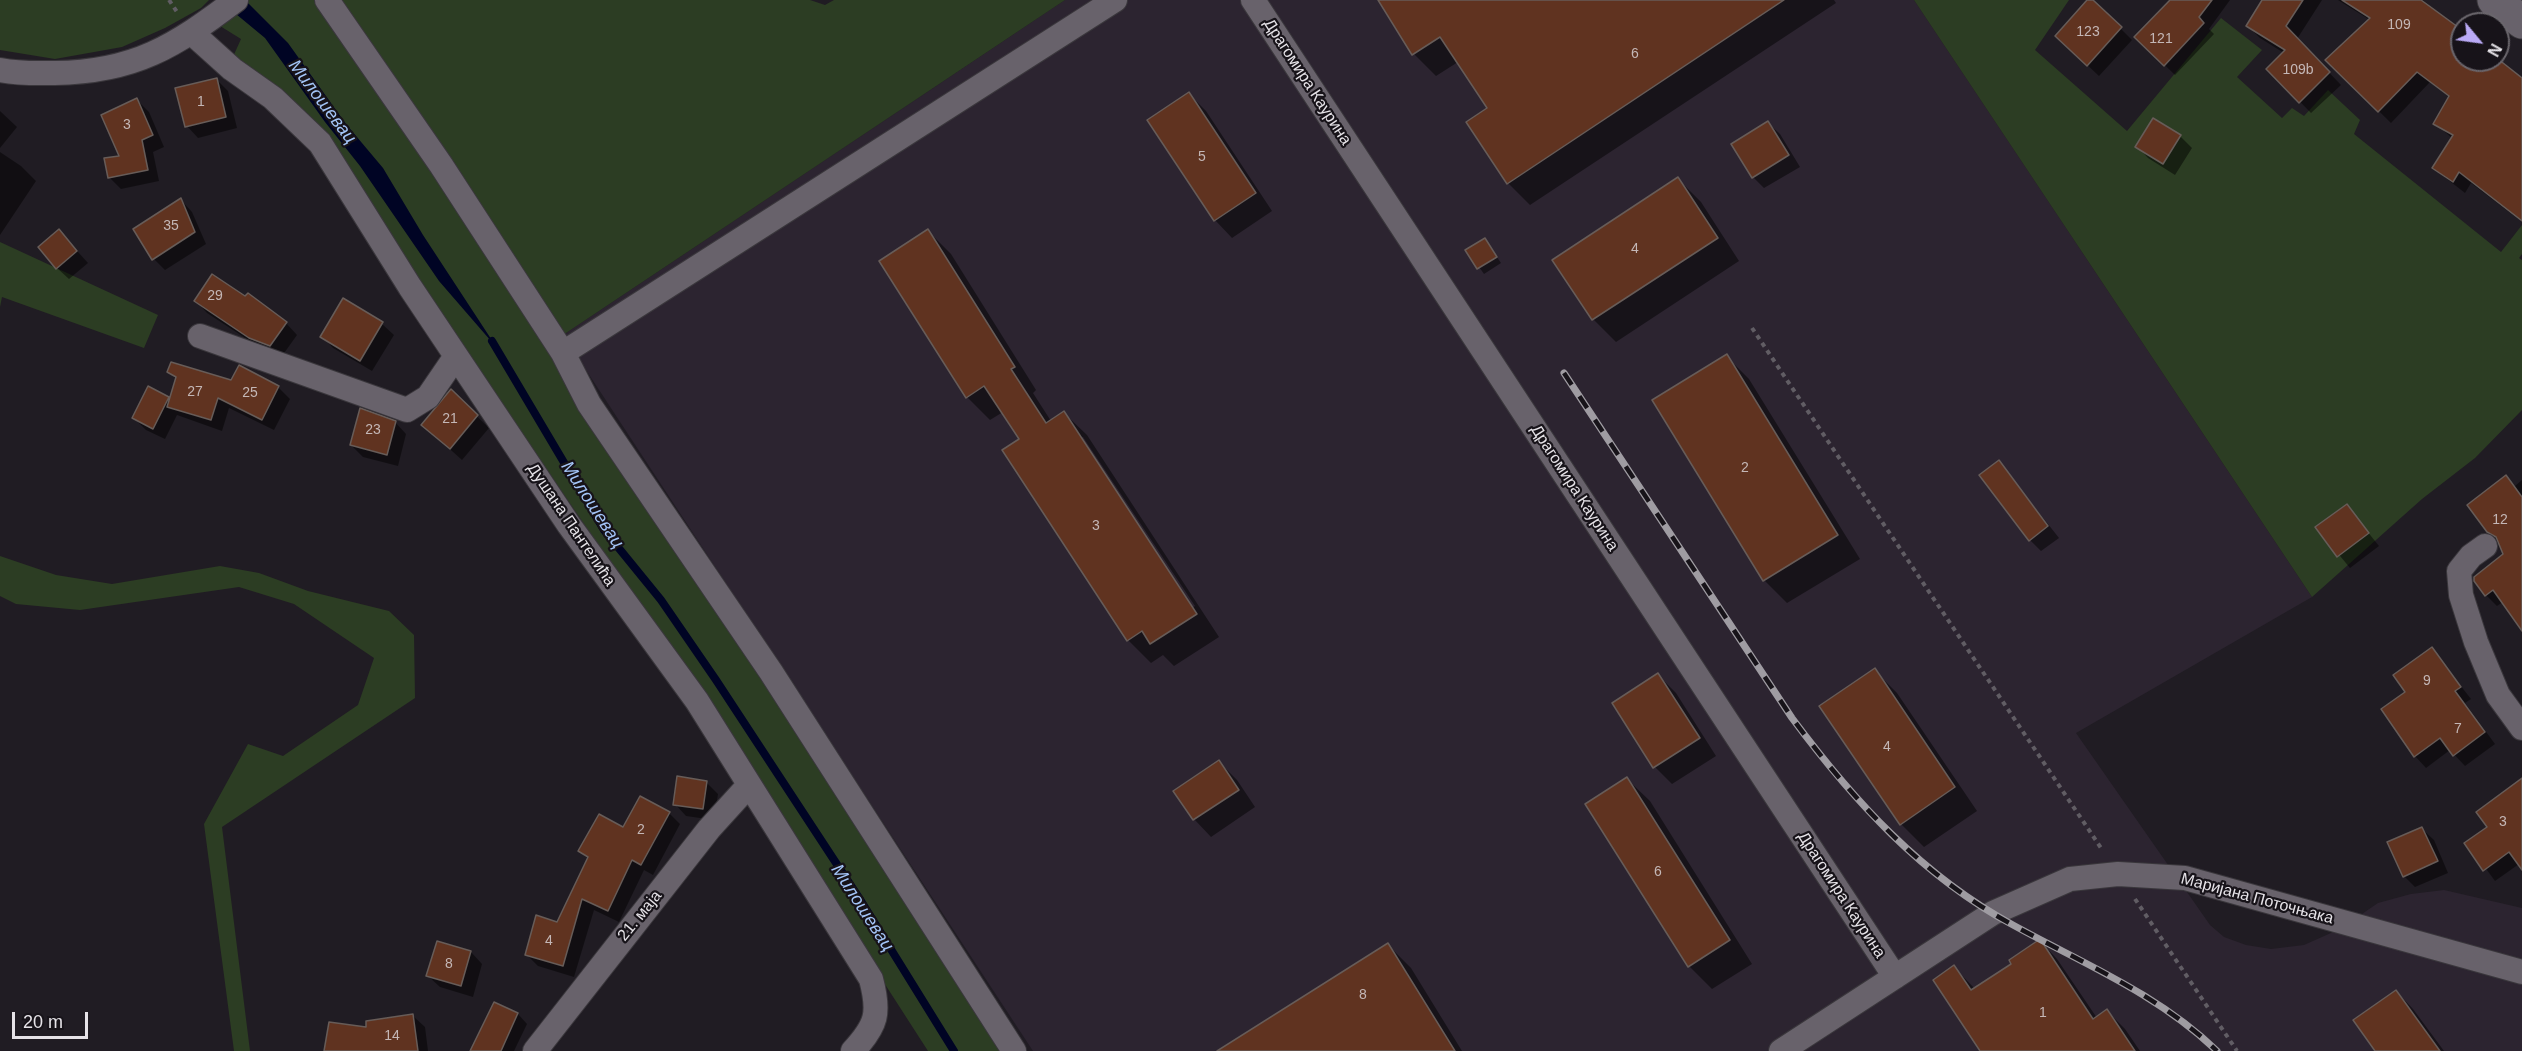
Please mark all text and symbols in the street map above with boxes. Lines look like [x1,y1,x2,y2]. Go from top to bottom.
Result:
north arrow [2450,12,2510,72]
street label: Драгомира Каурина [1259,15,1355,149]
house number: 109 [2387,17,2411,33]
house number: 123 [2076,24,2100,40]
house number: 121 [2149,31,2173,47]
text: N [2484,41,2505,59]
house number: 6 [1631,46,1639,62]
water label: Милошевац [283,56,361,148]
house number: 109b [2282,62,2314,78]
house number: 1 [197,94,205,110]
house number: 3 [123,117,131,133]
house number: 5 [1198,149,1206,165]
house number: 35 [163,218,179,234]
house number: 4 [1631,241,1639,257]
house number: 29 [207,288,223,304]
house number: 27 [187,384,203,400]
house number: 25 [242,385,258,401]
house number: 21 [442,411,458,427]
street label: Драгомира Каурина [1526,421,1622,555]
house number: 23 [365,422,381,438]
water label: Милошевац [556,457,628,553]
street label: Душана Пантелића [523,460,619,590]
house number: 2 [1741,460,1749,476]
house number: 12 [2492,512,2508,528]
house number: 3 [1092,518,1100,534]
house number: 9 [2423,673,2431,689]
house number: 7 [2454,721,2462,737]
house number: 4 [1883,739,1891,755]
house number: 3 [2499,814,2507,830]
house number: 2 [637,822,645,838]
street label: Драгомира Каурина [1793,828,1889,962]
water label: Милошевац [826,860,898,956]
house number: 6 [1654,864,1662,880]
street label: Маријана Поточњака [2179,869,2335,929]
street label: 21. маја [614,887,666,945]
house number: 4 [545,933,553,949]
house number: 8 [445,956,453,972]
house number: 8 [1359,987,1367,1003]
scale bar [15,1000,92,1038]
house number: 1 [2039,1005,2047,1021]
text: 20 m [23,1012,63,1032]
house number: 14 [384,1028,400,1044]

